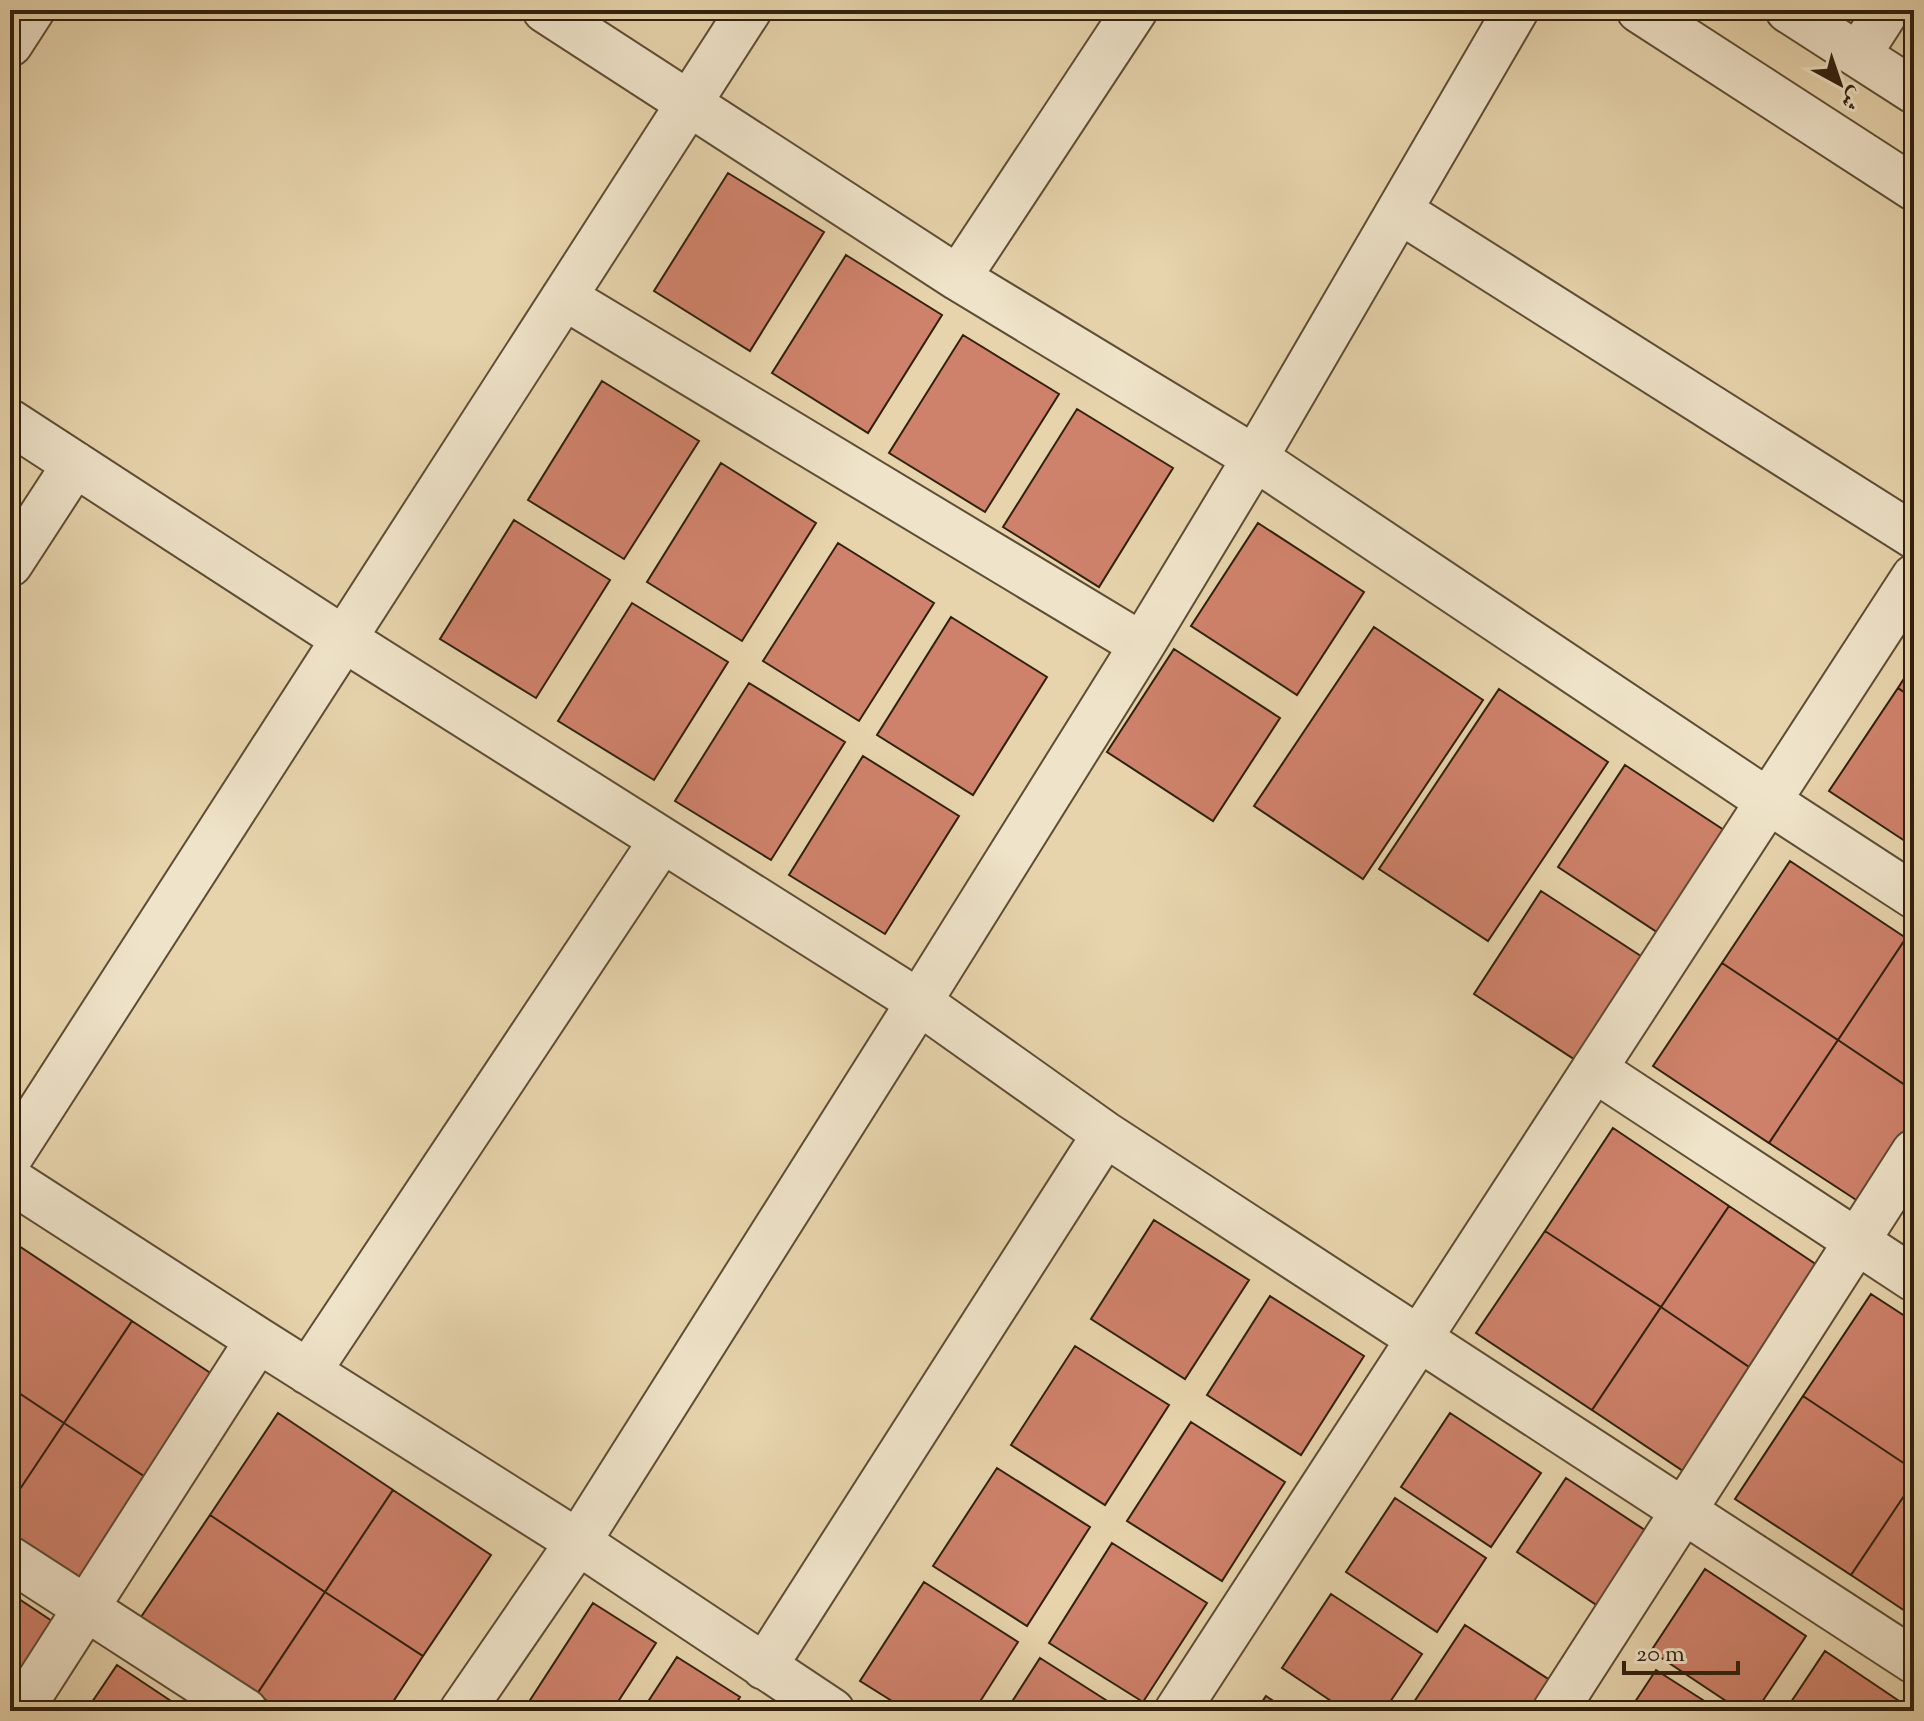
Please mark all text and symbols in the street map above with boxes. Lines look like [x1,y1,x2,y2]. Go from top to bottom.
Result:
north arrow [1800,44,1880,124]
text: ش [1832,78,1870,116]
scale bar [1624,1625,1738,1675]
text: 20 m [1636,1638,1685,1672]

